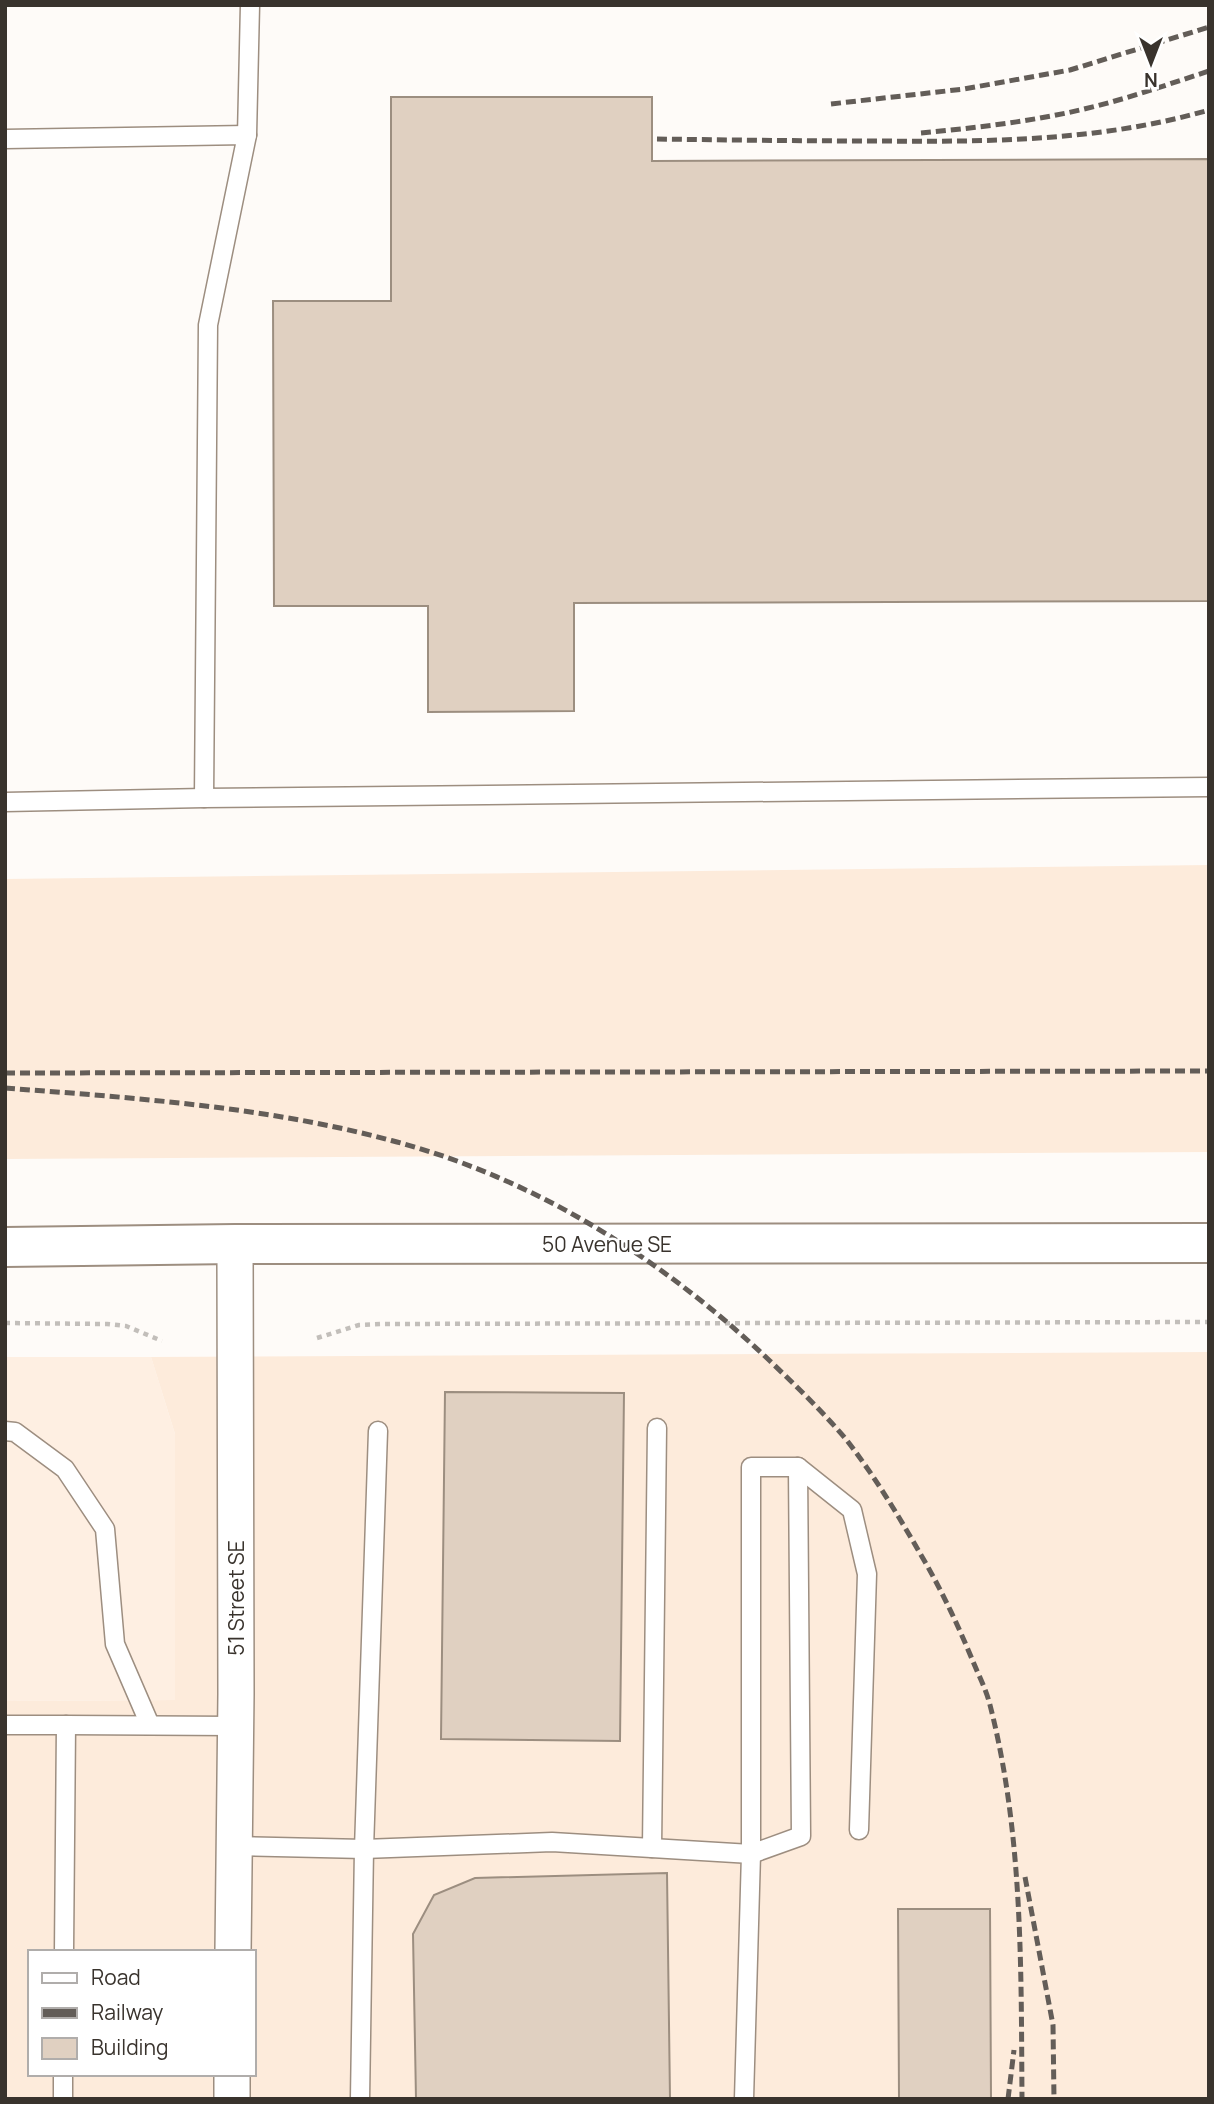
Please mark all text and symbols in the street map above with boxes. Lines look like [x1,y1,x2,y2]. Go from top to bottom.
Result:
north arrow [1116,28,1186,98]
text: N [1144,67,1158,93]
street label: 50 Avenue SE [542,1230,672,1258]
street label: 51 Street SE [222,1540,250,1656]
legend [28,1950,256,2076]
text: Road [91,1963,141,1991]
text: Railway [91,1998,163,2026]
text: Building [91,2033,168,2061]

